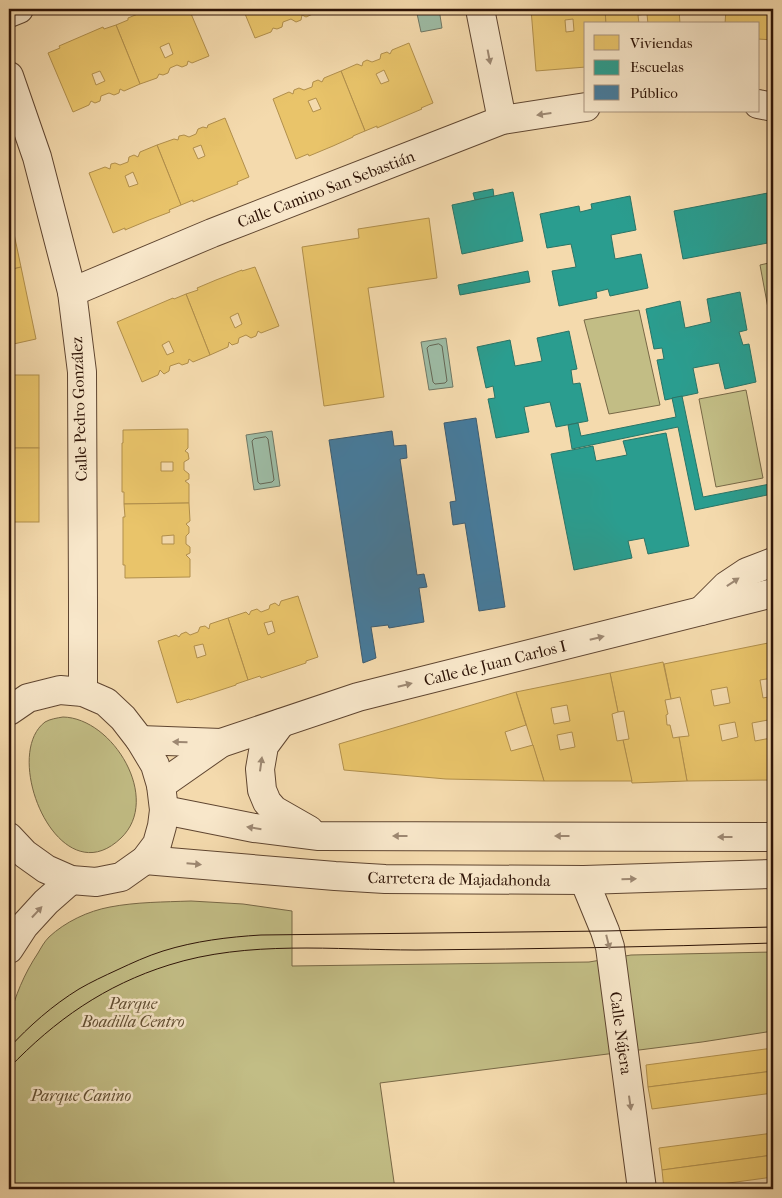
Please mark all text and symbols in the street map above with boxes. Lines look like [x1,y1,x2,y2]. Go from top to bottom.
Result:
legend [584,22,760,112]
text: Viviendas [629,34,693,52]
one-way arrow [485,49,493,64]
text: Escuelas [630,58,684,76]
text: Público [630,84,678,102]
one-way arrow [535,110,551,118]
street label: Calle Camino San Sebastián [235,146,418,232]
street label: Calle Pedro González [67,336,91,482]
one-way arrow [726,577,740,587]
one-way arrow [590,634,605,642]
street label: Calle de Juan Carlos I [422,636,568,690]
one-way arrow [398,681,413,689]
one-way arrow [172,737,188,745]
one-way arrow [257,756,265,772]
one-way arrow [245,823,261,831]
one-way arrow [391,832,407,840]
one-way arrow [554,832,570,840]
one-way arrow [716,833,732,841]
one-way arrow [186,860,202,868]
street label: Carretera de Majadahonda [367,868,551,890]
one-way arrow [621,874,637,882]
one-way arrow [31,906,43,918]
one-way arrow [604,934,612,949]
street label: Calle Nájera [606,990,636,1076]
park label: Parque Boadilla Centro [80,994,185,1031]
park label: Parque Canino [30,1086,132,1105]
one-way arrow [626,1095,634,1111]

